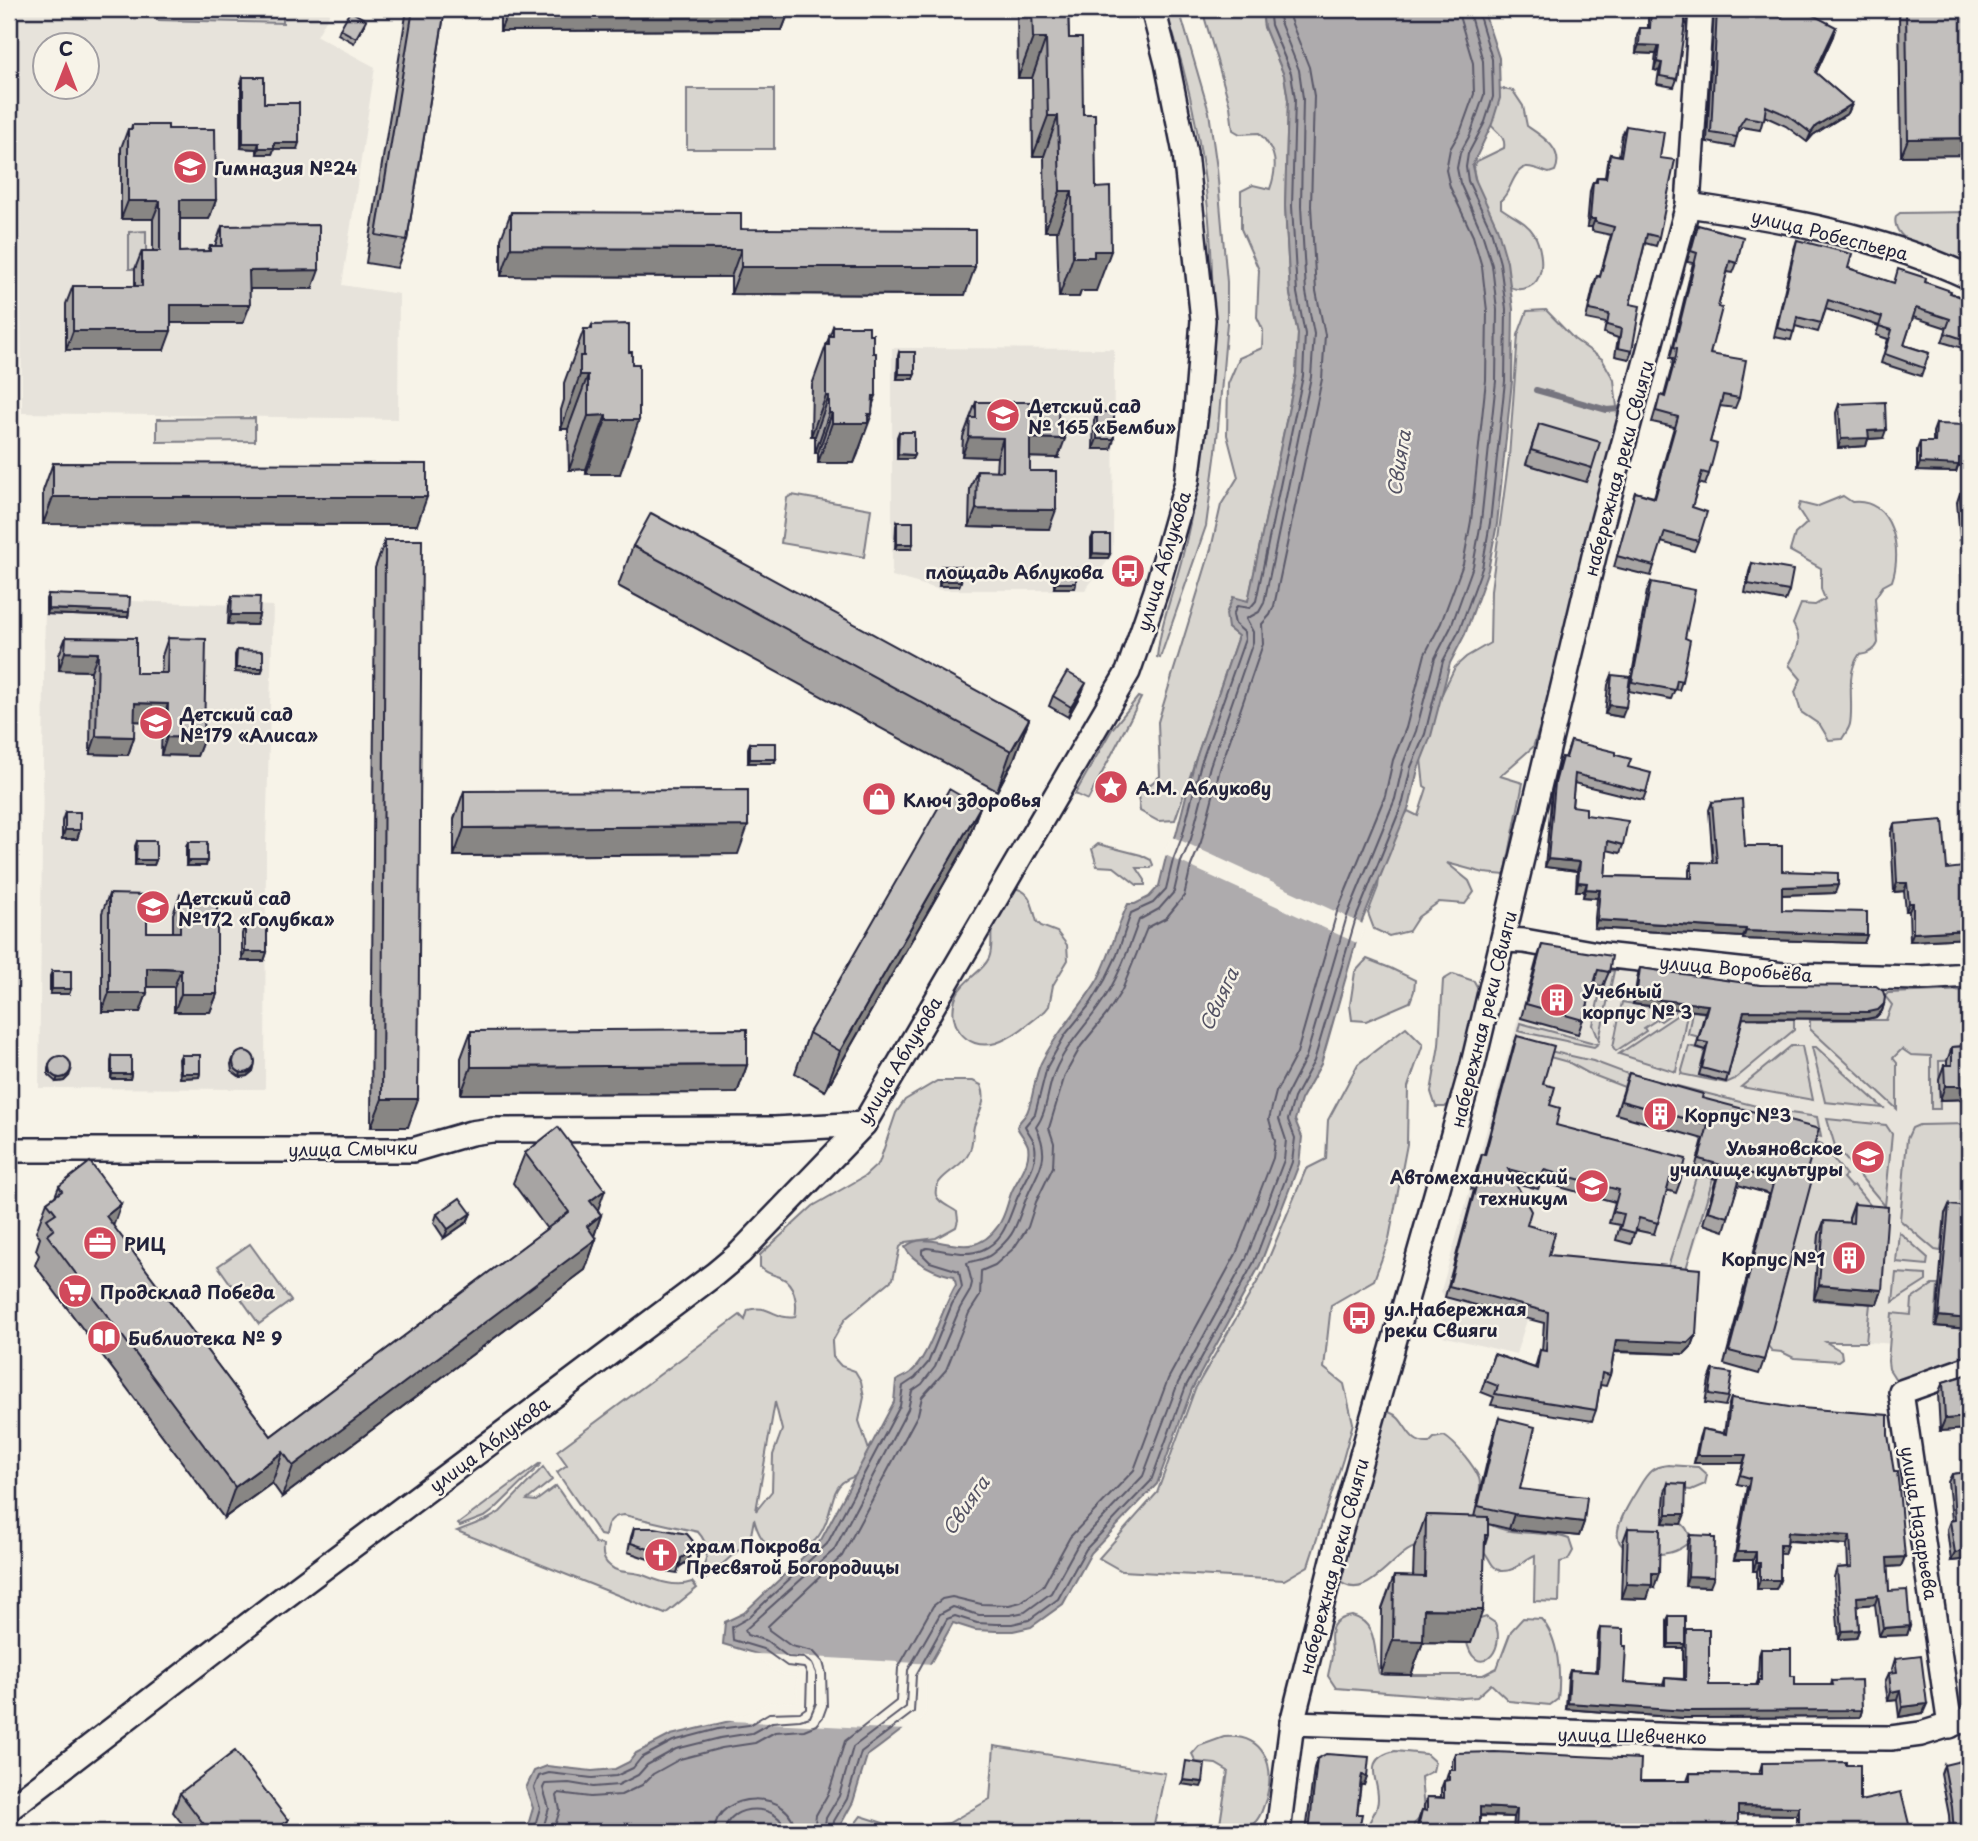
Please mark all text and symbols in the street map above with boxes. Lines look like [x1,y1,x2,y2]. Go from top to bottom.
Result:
north arrow [32,32,102,102]
text: С [59,34,73,62]
school or university icon: Гимназия №24 [171,148,209,186]
place label: Гимназия №24 [214,154,357,181]
street label: улица Робеспьера [1749,201,1912,267]
street label: набережная реки Свияги [1576,357,1660,579]
place label: Детский сад № 165 «Бемби» [1027,392,1176,440]
school or university icon: Детский сад № 165 «Бемби» [984,396,1022,434]
water label: Свияга [1379,427,1417,498]
street label: улица Аблукова [1129,487,1197,634]
bus stop icon: площадь Аблукова [1109,552,1147,590]
place label: площадь Аблукова [925,558,1104,585]
place label: Детский сад №179 «Алиса» [179,700,318,748]
school or university icon: Детский сад №179 «Алиса» [137,704,175,742]
place icon: А.М. Аблукову [1092,768,1130,806]
place label: А.М. Аблукову [1136,774,1271,801]
shop icon: Ключ здоровья [860,780,898,818]
place label: Ключ здоровья [903,786,1041,813]
place label: Детский сад №172 «Голубка» [177,884,335,932]
school or university icon: Детский сад №172 «Голубка» [134,888,172,926]
street label: набережная реки Свияги [1443,908,1523,1130]
street label: улица Воробьёва [1658,948,1814,988]
water label: Свияга [1191,962,1245,1035]
place label: Учебный корпус № 3 [1582,977,1693,1025]
building icon: Учебный корпус № 3 [1538,981,1576,1019]
street label: улица Аблукова [850,990,948,1129]
building icon: Корпус №3 [1641,1095,1679,1133]
place label: Корпус №3 [1684,1101,1791,1128]
street label: улица Смычки [288,1133,418,1163]
place label: Ульяновское училище культуры [1670,1134,1843,1182]
school or university icon: Ульяновское училище культуры [1849,1138,1887,1176]
place label: Автомеханический техникум [1390,1163,1568,1211]
school or university icon: Автомеханический техникум [1573,1167,1611,1205]
office icon: РИЦ [81,1224,119,1262]
place label: РИЦ [124,1230,166,1257]
building icon: Корпус №1 [1830,1239,1868,1277]
place label: Корпус №1 [1721,1245,1825,1272]
supermarket icon: Продсклад Победа [56,1272,94,1310]
place label: Продсклад Победа [100,1278,275,1305]
place label: ул.Набережная реки Свияги [1384,1295,1527,1343]
bus stop icon: ул.Набережная реки Свияги [1340,1299,1378,1337]
library icon: Библиотека № 9 [85,1318,123,1356]
place label: Библиотека № 9 [128,1324,282,1351]
street label: улица Аблукова [423,1389,556,1498]
street label: улица Назарьева [1895,1444,1946,1603]
street label: набережная реки Свияги [1291,1455,1375,1677]
water label: Свияга [935,1469,996,1540]
place label: храм Покрова Пресвятой Богородицы [686,1532,899,1580]
church icon: храм Покрова Пресвятой Богородицы [642,1536,680,1574]
street label: улица Шевченко [1557,1720,1707,1750]

